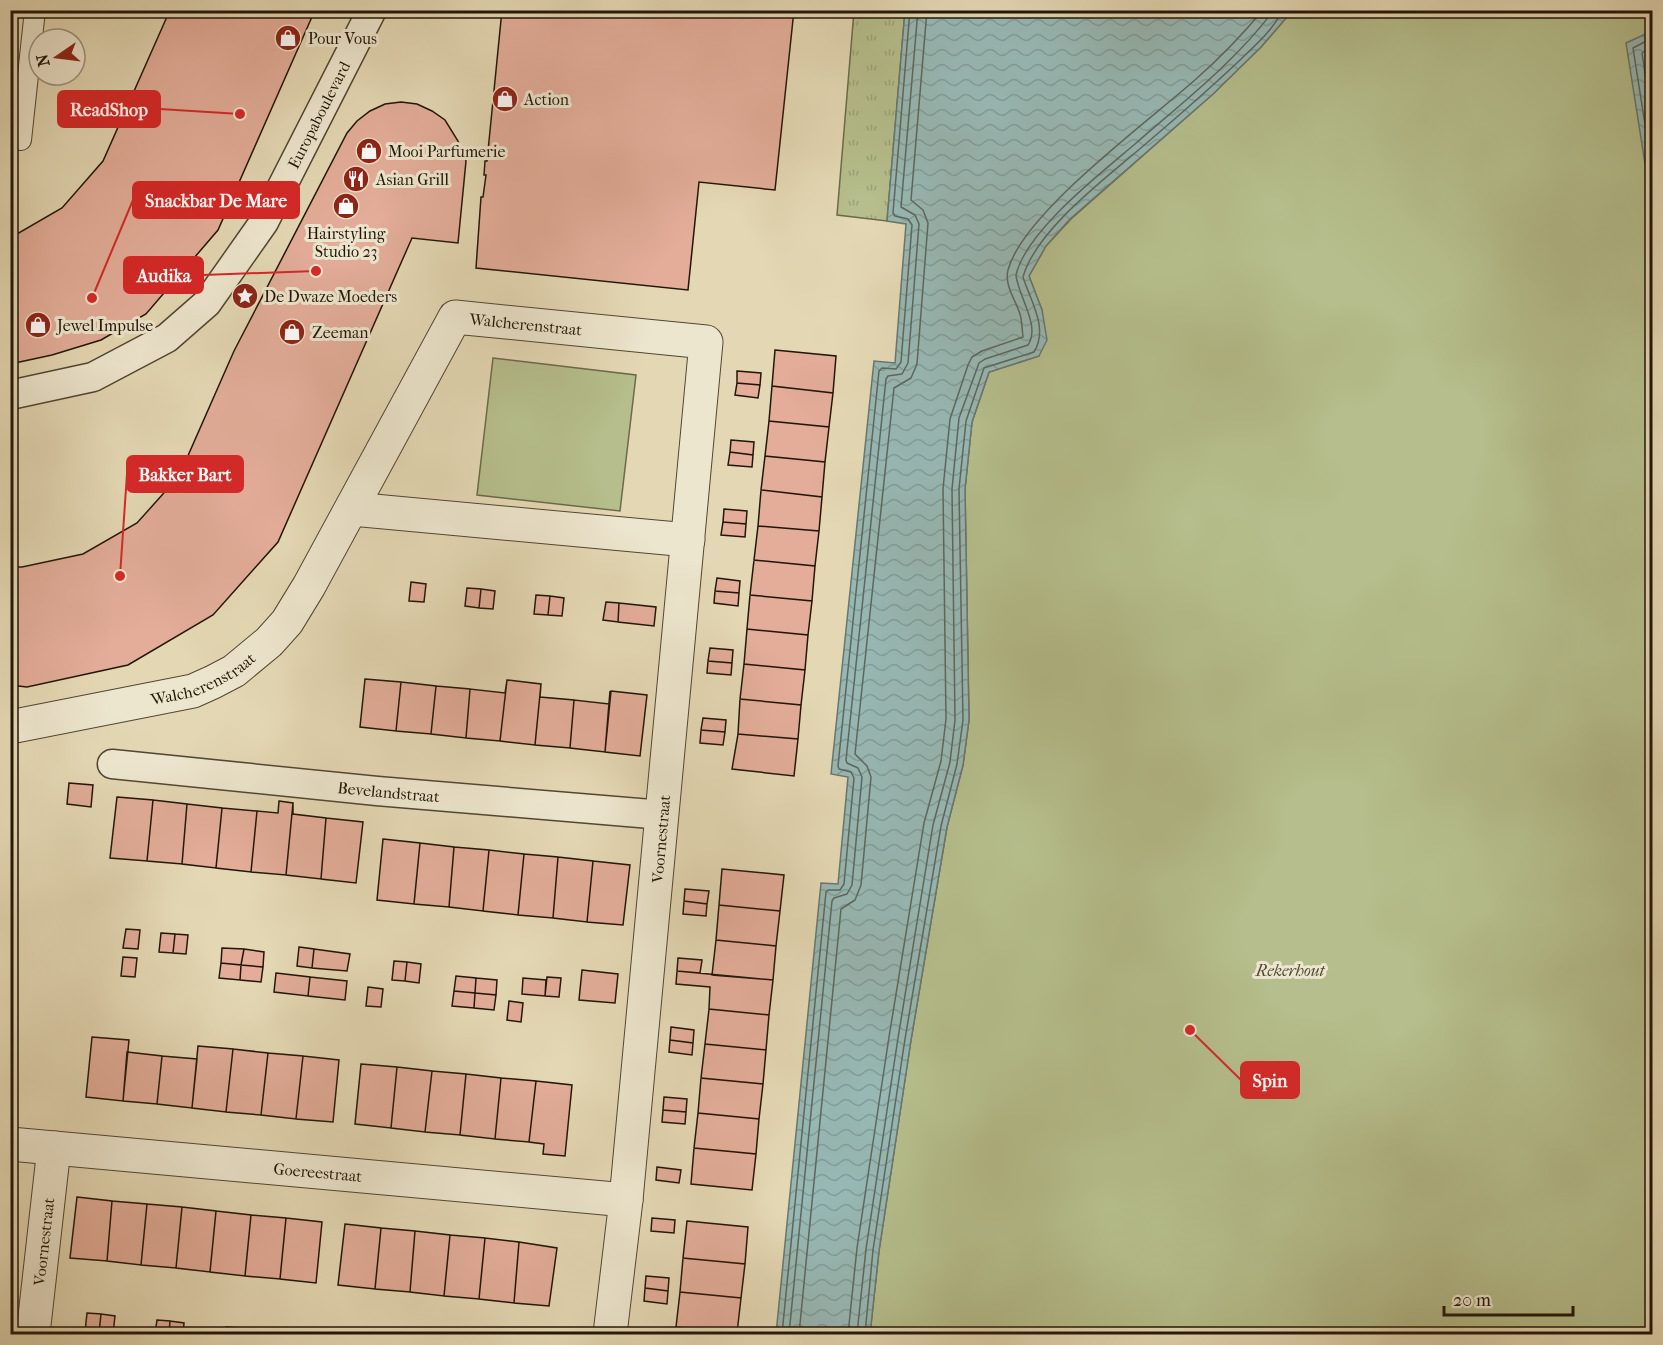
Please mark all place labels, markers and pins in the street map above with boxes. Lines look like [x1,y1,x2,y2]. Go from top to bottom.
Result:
shop icon: Pour Vous [273,23,303,53]
place label: Pour Vous [308,29,377,48]
shop icon: Action [490,84,520,114]
place label: Action [523,90,570,109]
callout: ReadShop [58,91,160,127]
shop icon: Mooi Parfumerie [354,136,384,166]
place label: Mooi Parfumerie [388,142,505,161]
restaurant icon: Asian Grill [341,164,371,194]
place label: Asian Grill [375,170,449,189]
callout: Snackbar De Mare [133,182,299,218]
shop icon: Hairstyling Studio 23 [331,191,361,221]
place label: Hairstyling Studio 23 [307,224,386,261]
callout: Audika [124,257,203,293]
place icon: De Dwaze Moeders [230,281,260,311]
place label: De Dwaze Moeders [264,287,397,306]
shop icon: Jewel Impulse [23,310,53,340]
place label: Jewel Impulse [55,316,153,335]
shop icon: Zeeman [277,317,307,347]
place label: Zeeman [312,323,369,342]
callout: Bakker Bart [127,456,243,492]
callout: Spin [1241,1062,1299,1098]

